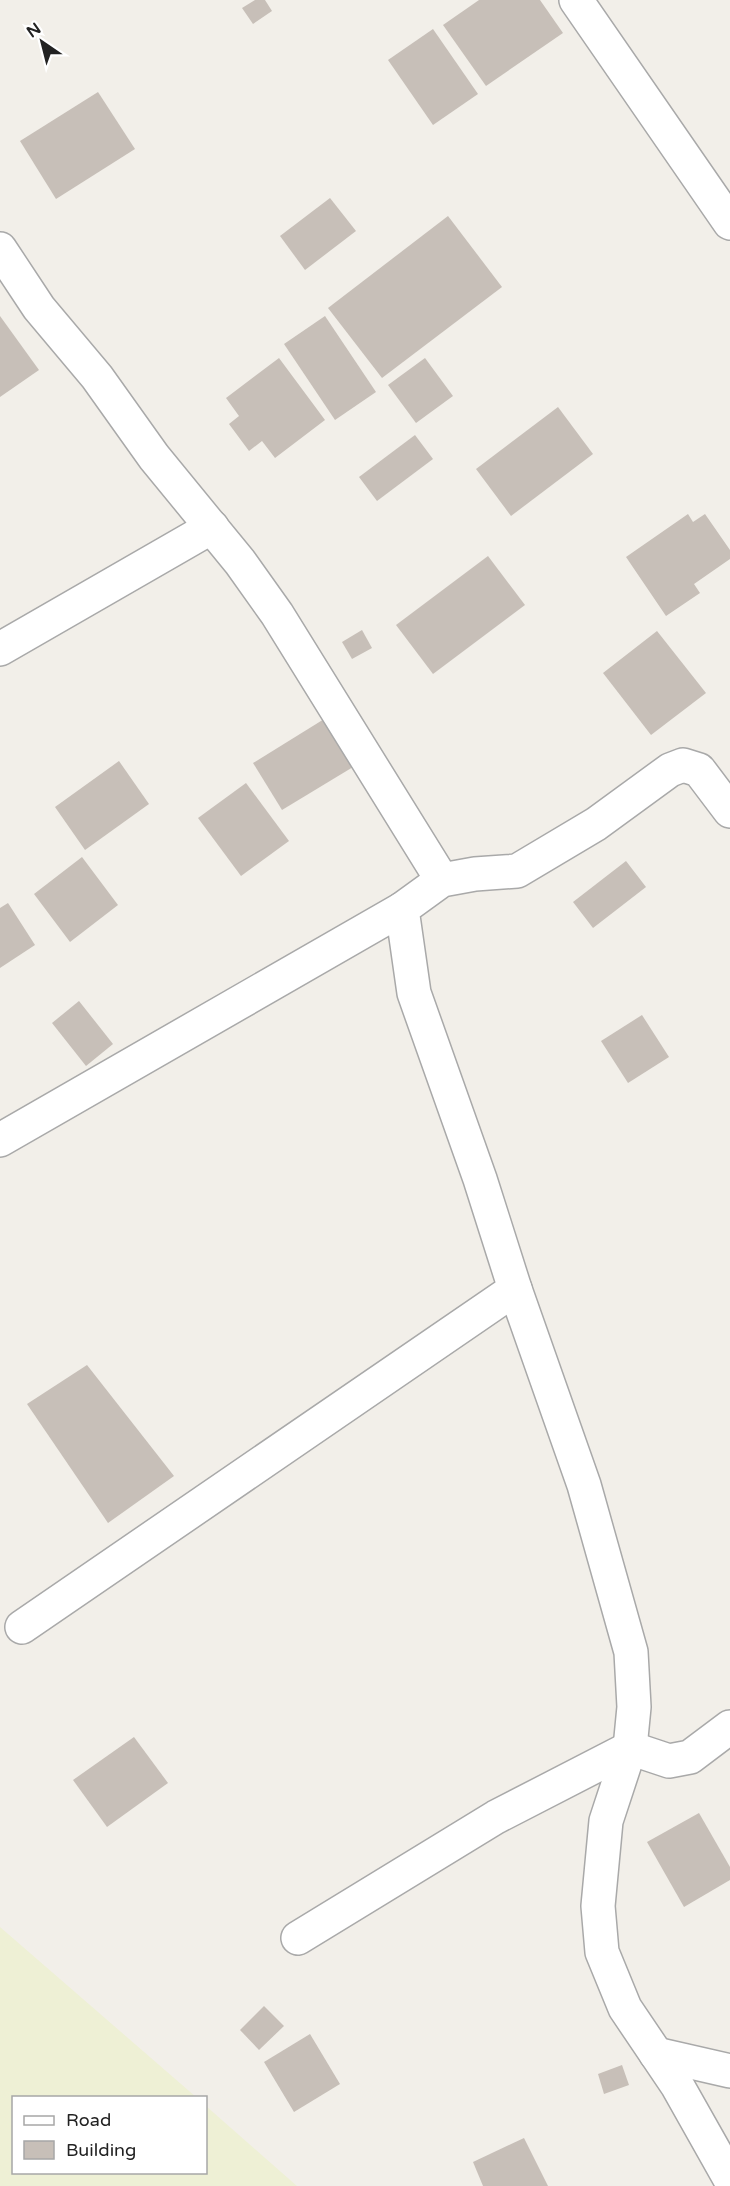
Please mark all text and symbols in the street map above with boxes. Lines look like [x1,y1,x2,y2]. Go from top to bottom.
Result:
north arrow [12,12,72,72]
text: N [23,19,45,42]
legend [12,2096,207,2174]
text: Road [66,2109,111,2131]
text: Building [66,2139,136,2161]

